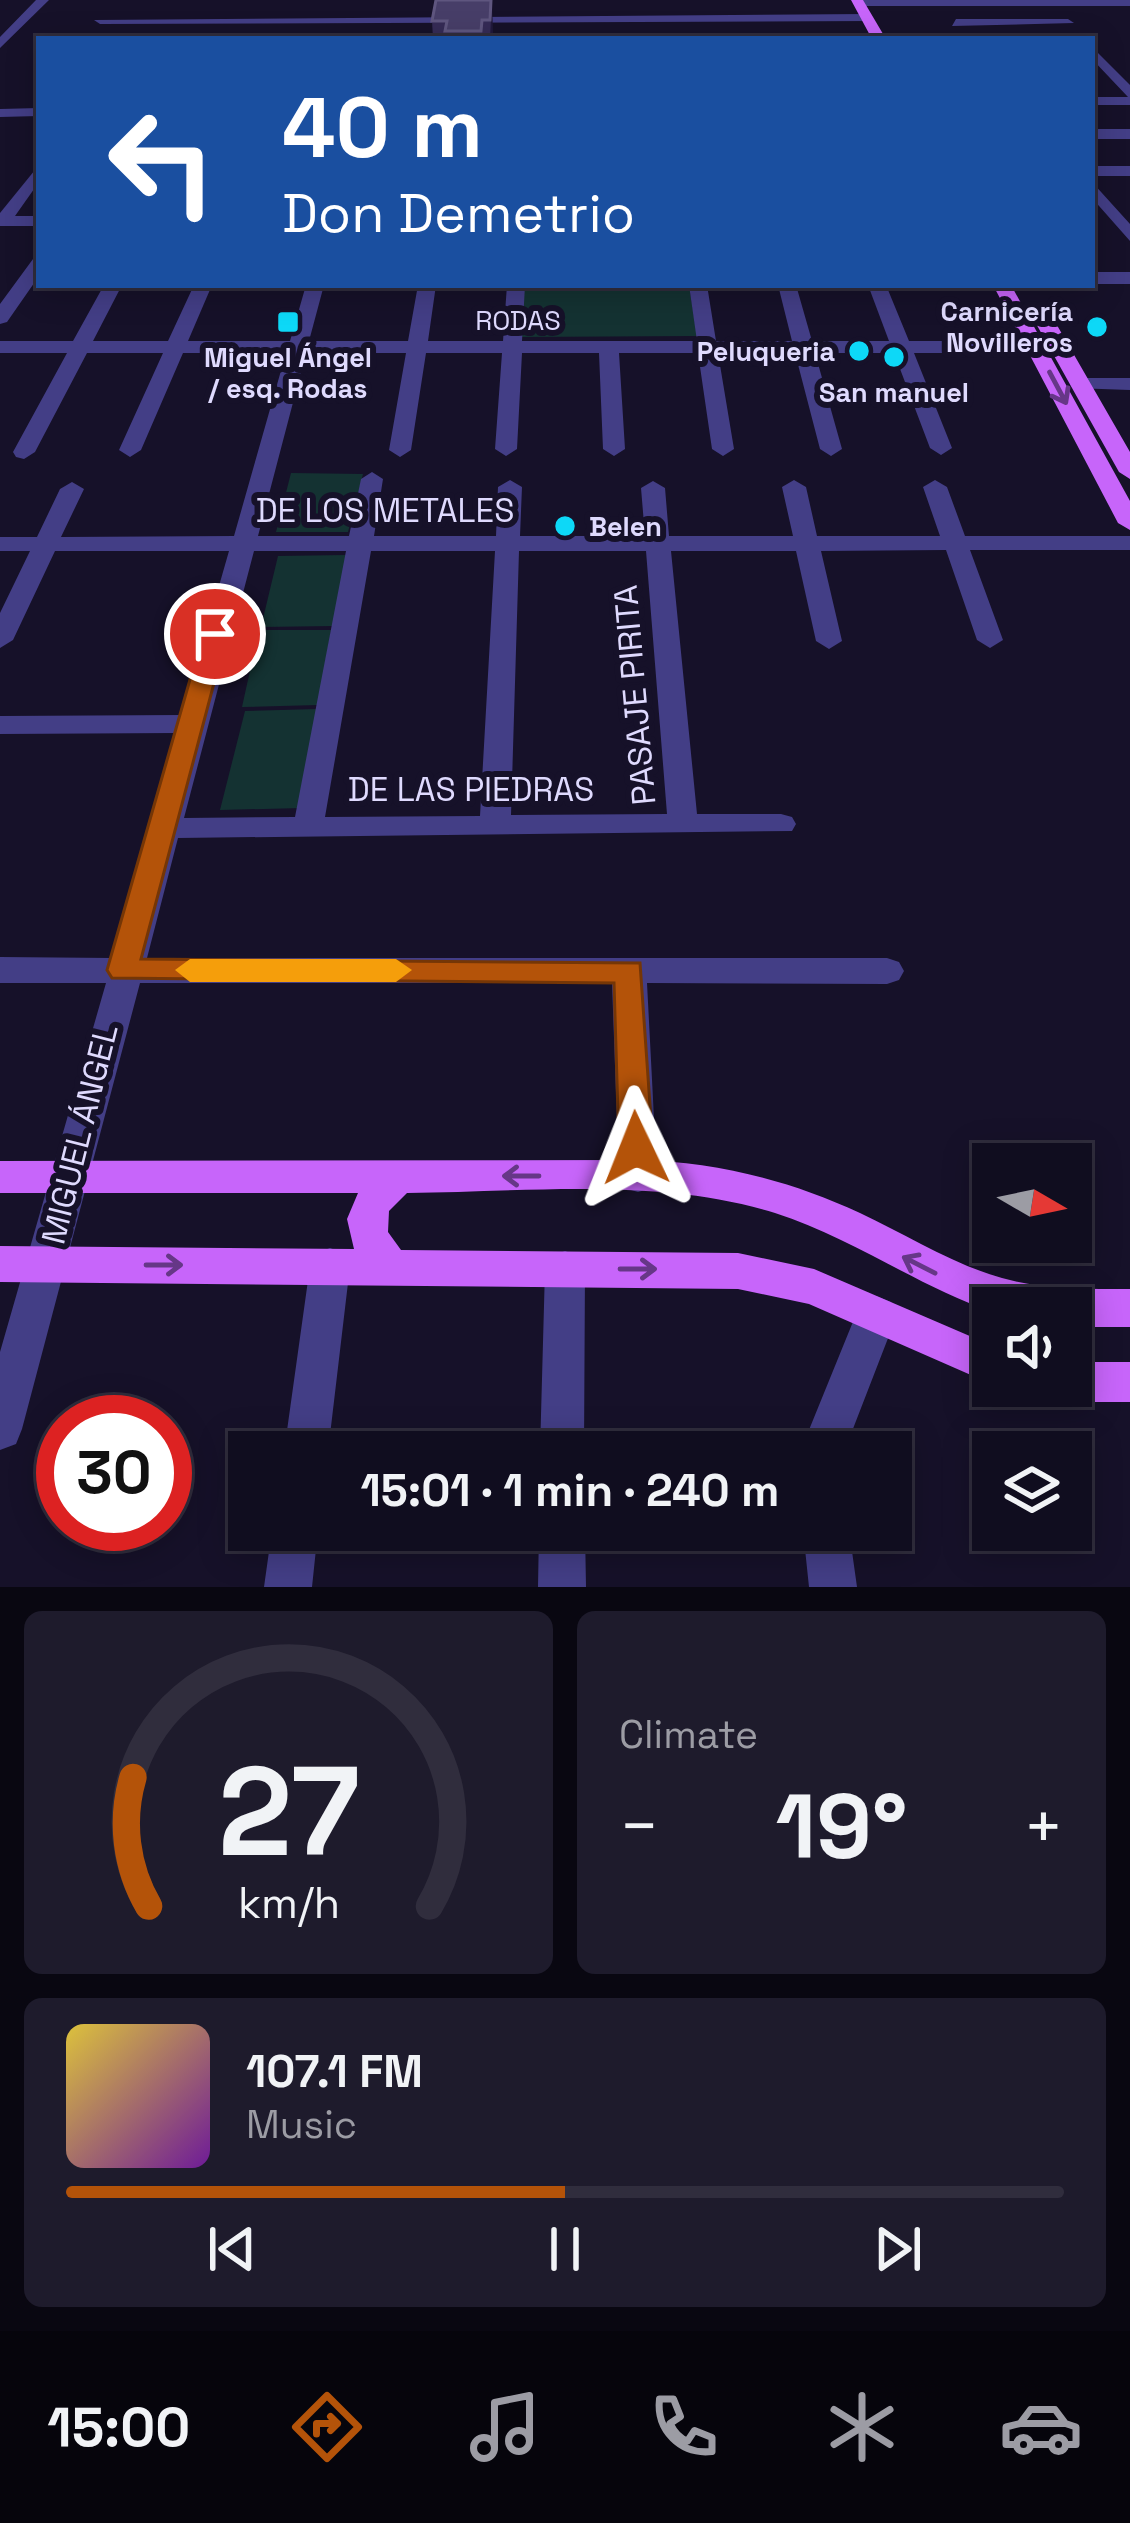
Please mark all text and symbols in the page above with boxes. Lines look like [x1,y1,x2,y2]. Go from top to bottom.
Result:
text: 40 m [282,74,483,182]
icon: left [84,84,240,240]
text: Don Demetrio [282,179,635,248]
place label: Carnicería Novilleros [941,294,1073,360]
street label: RODAS [475,303,561,338]
marker: Miguel Ángel / esq. Rodas [275,309,301,335]
marker: Carnicería Novilleros [1084,314,1110,340]
place label: Peluqueria [697,334,835,369]
marker: Peluqueria [846,338,872,364]
place label: Miguel Ángel / esq. Rodas [204,340,372,406]
marker: San manuel [881,344,907,370]
one-way arrow [1047,369,1070,404]
place label: San manuel [819,375,969,410]
street label: DE LOS METALES [256,490,514,532]
place label: Belen [589,509,662,544]
marker: Belen [552,513,578,539]
pin [164,583,266,685]
street label: PASAJE PIRITA [604,583,666,807]
icon: arrive [182,601,248,667]
street label: DE LAS PIEDRAS [348,769,594,811]
street label: MIGUEL ÁNGEL [32,1020,128,1248]
position arrow [573,1085,699,1211]
north arrow [972,1143,1092,1263]
map controls [972,1143,1092,1551]
one-way arrow [502,1165,541,1187]
one-way arrow [902,1252,937,1275]
one-way arrow [144,1254,183,1276]
one-way arrow [618,1258,657,1280]
button: sound [972,1287,1092,1407]
speed limit sign: 30 [36,1395,192,1551]
button: layers [972,1431,1092,1551]
text: 15:01 · 1 min · 240 m [360,1462,780,1519]
text: Climate [619,1710,758,1759]
text: 27 [217,1732,360,1891]
text: 19° [776,1769,907,1884]
text: − [619,1784,660,1868]
text: + [1023,1784,1064,1868]
text: km/h [237,1875,340,1930]
text: 107.1 FM [246,2043,423,2100]
text: Music [246,2100,357,2149]
icon: previous [199,2216,265,2282]
icon: pause [532,2216,598,2282]
icon: next [865,2216,931,2282]
icon: directions [285,2385,369,2469]
icon: music [463,2385,547,2469]
icon: phone [642,2385,726,2469]
icon: climate [820,2385,904,2469]
icon: car [999,2385,1083,2469]
text: 15:00 [47,2393,190,2462]

